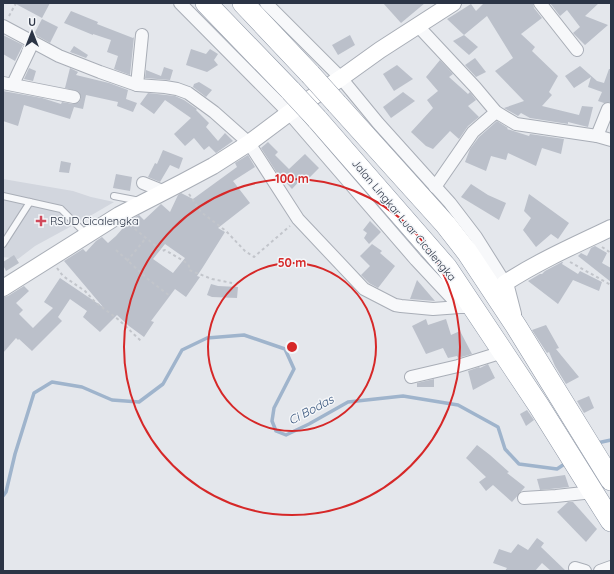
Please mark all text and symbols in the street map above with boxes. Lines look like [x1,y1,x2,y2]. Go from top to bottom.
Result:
north arrow [12,12,52,52]
text: U [28,15,36,29]
street label: Jalan Lingkar Luar Cicalengka [349,156,459,284]
text: 100 m [275,171,309,186]
place label: RSUD Cicalengka [50,214,139,228]
marker: RSUD Cicalengka [35,215,47,227]
text: 50 m [278,255,306,270]
centre of rings [285,340,299,354]
water label: Ci Bodas [286,391,337,428]

